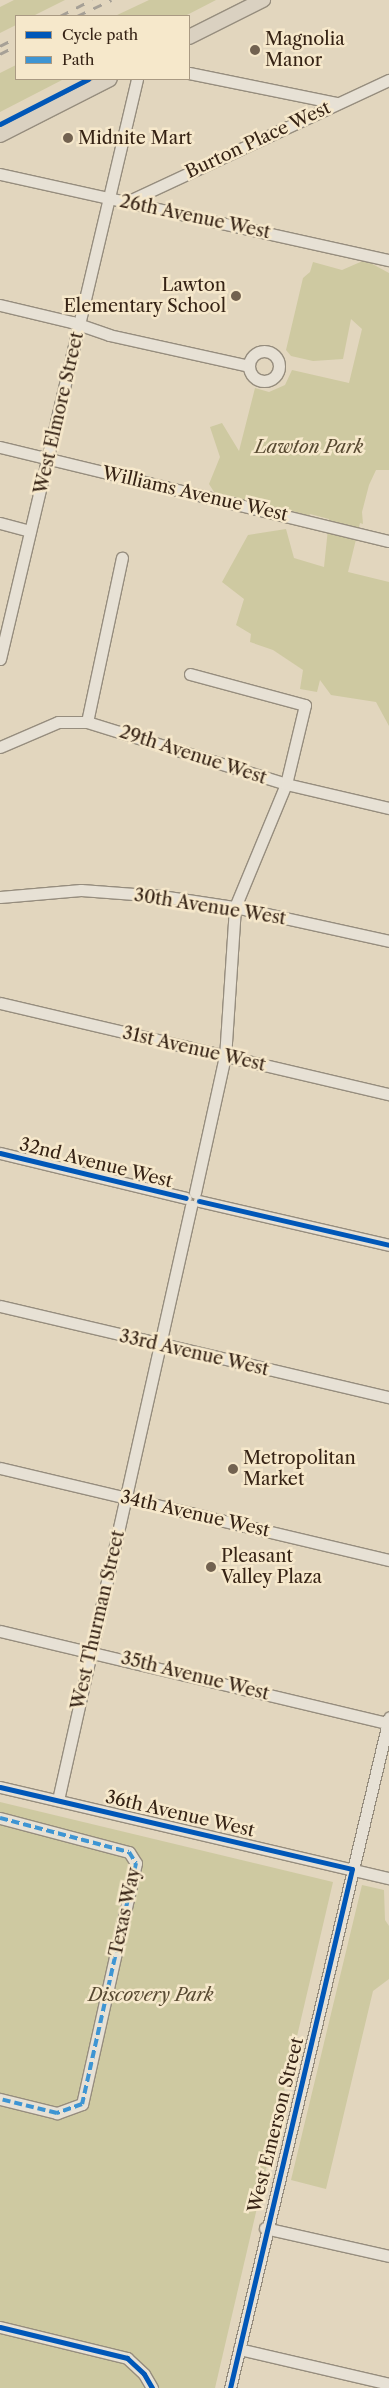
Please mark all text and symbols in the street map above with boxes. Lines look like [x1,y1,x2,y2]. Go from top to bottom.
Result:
legend [15,15,190,80]
text: Cycle path [62,25,138,44]
place label: Magnolia Manor [265,29,345,72]
marker: Magnolia Manor [249,44,261,56]
text: Path [62,50,94,69]
street label: Burton Place West [182,97,334,183]
place label: Midnite Mart [78,127,192,149]
marker: Midnite Mart [62,132,74,144]
street label: 26th Avenue West [117,190,273,244]
place label: Lawton Elementary School [63,275,226,318]
marker: Lawton Elementary School [230,290,242,302]
street label: West Elmore Street [30,330,88,496]
park label: Lawton Park [255,436,363,458]
street label: Williams Avenue West [99,462,291,526]
street label: 29th Avenue West [116,721,270,789]
street label: 30th Avenue West [132,884,288,930]
street label: 31st Avenue West [120,1022,268,1076]
street label: 32nd Avenue West [17,1133,175,1193]
street label: 33rd Avenue West [117,1325,271,1381]
place label: Metropolitan Market [243,1448,356,1490]
marker: Metropolitan Market [227,1463,239,1475]
street label: 34th Avenue West [118,1486,272,1542]
street label: West Thurman Street [67,1528,129,1712]
place label: Pleasant Valley Plaza [221,1546,323,1588]
marker: Pleasant Valley Plaza [205,1561,217,1573]
street label: 35th Avenue West [118,1647,272,1705]
street label: 36th Avenue West [103,1786,257,1842]
street label: Texas Way [105,1865,145,1959]
park label: Discovery Park [88,1984,214,2006]
street label: West Emerson Street [244,2035,308,2215]

